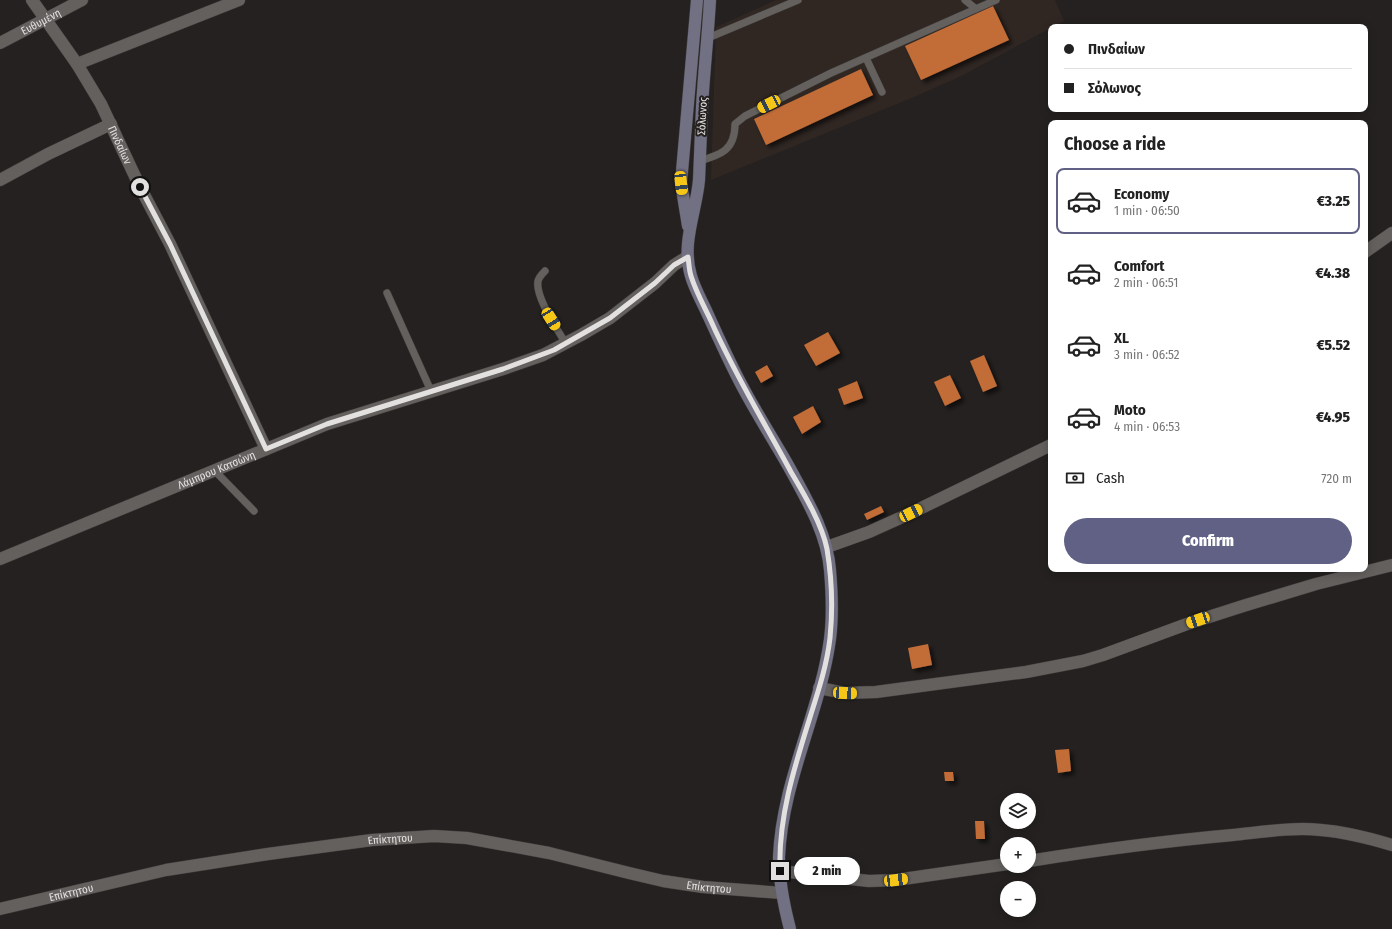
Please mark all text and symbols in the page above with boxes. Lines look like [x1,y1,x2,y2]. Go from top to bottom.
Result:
street label: Ευθυμένη [19,6,63,38]
text: Πινδαίων [1088,40,1145,58]
text: Σόλωνος [1088,79,1141,97]
car [756,93,782,115]
street label: Σόλωνος [695,96,710,135]
street label: Πινδαίων [105,124,134,167]
text: Choose a ride [1064,133,1166,155]
car [674,170,688,196]
route start [131,178,149,196]
icon: car [1066,183,1102,219]
text: Economy [1114,185,1169,203]
text: €3.25 [1317,192,1350,210]
text: 1 min · 06:50 [1114,203,1180,218]
icon: car [1066,255,1102,291]
text: Comfort [1114,257,1165,275]
text: €4.38 [1316,264,1350,282]
text: 2 min · 06:51 [1114,275,1178,290]
car [540,306,562,332]
icon: car [1066,327,1102,363]
text: XL [1114,329,1129,347]
text: €5.52 [1316,336,1350,354]
text: 3 min · 06:52 [1114,347,1180,362]
icon: car [1066,399,1102,435]
text: Moto [1114,401,1146,419]
text: €4.95 [1316,408,1350,426]
text: 4 min · 06:53 [1114,419,1180,434]
street label: Λάμπρου Κατσώνη [176,448,257,492]
icon: cash [1064,467,1086,489]
text: Cash [1096,469,1125,487]
text: 720 m [1321,471,1352,486]
car [898,502,924,524]
button: Confirm [1064,518,1352,564]
car [1185,610,1211,630]
car [833,686,857,700]
map controls [1000,793,1036,917]
button: layers [1000,793,1036,829]
street label: Επίκτητου [367,831,413,847]
button: + [1000,837,1036,873]
callout: 2 min [794,857,860,885]
route end [771,862,789,880]
text: 2 min [813,863,841,878]
car [883,873,909,887]
street label: Επίκτητου [686,879,732,896]
street label: Επίκτητου [48,881,95,904]
button: − [1000,881,1036,917]

